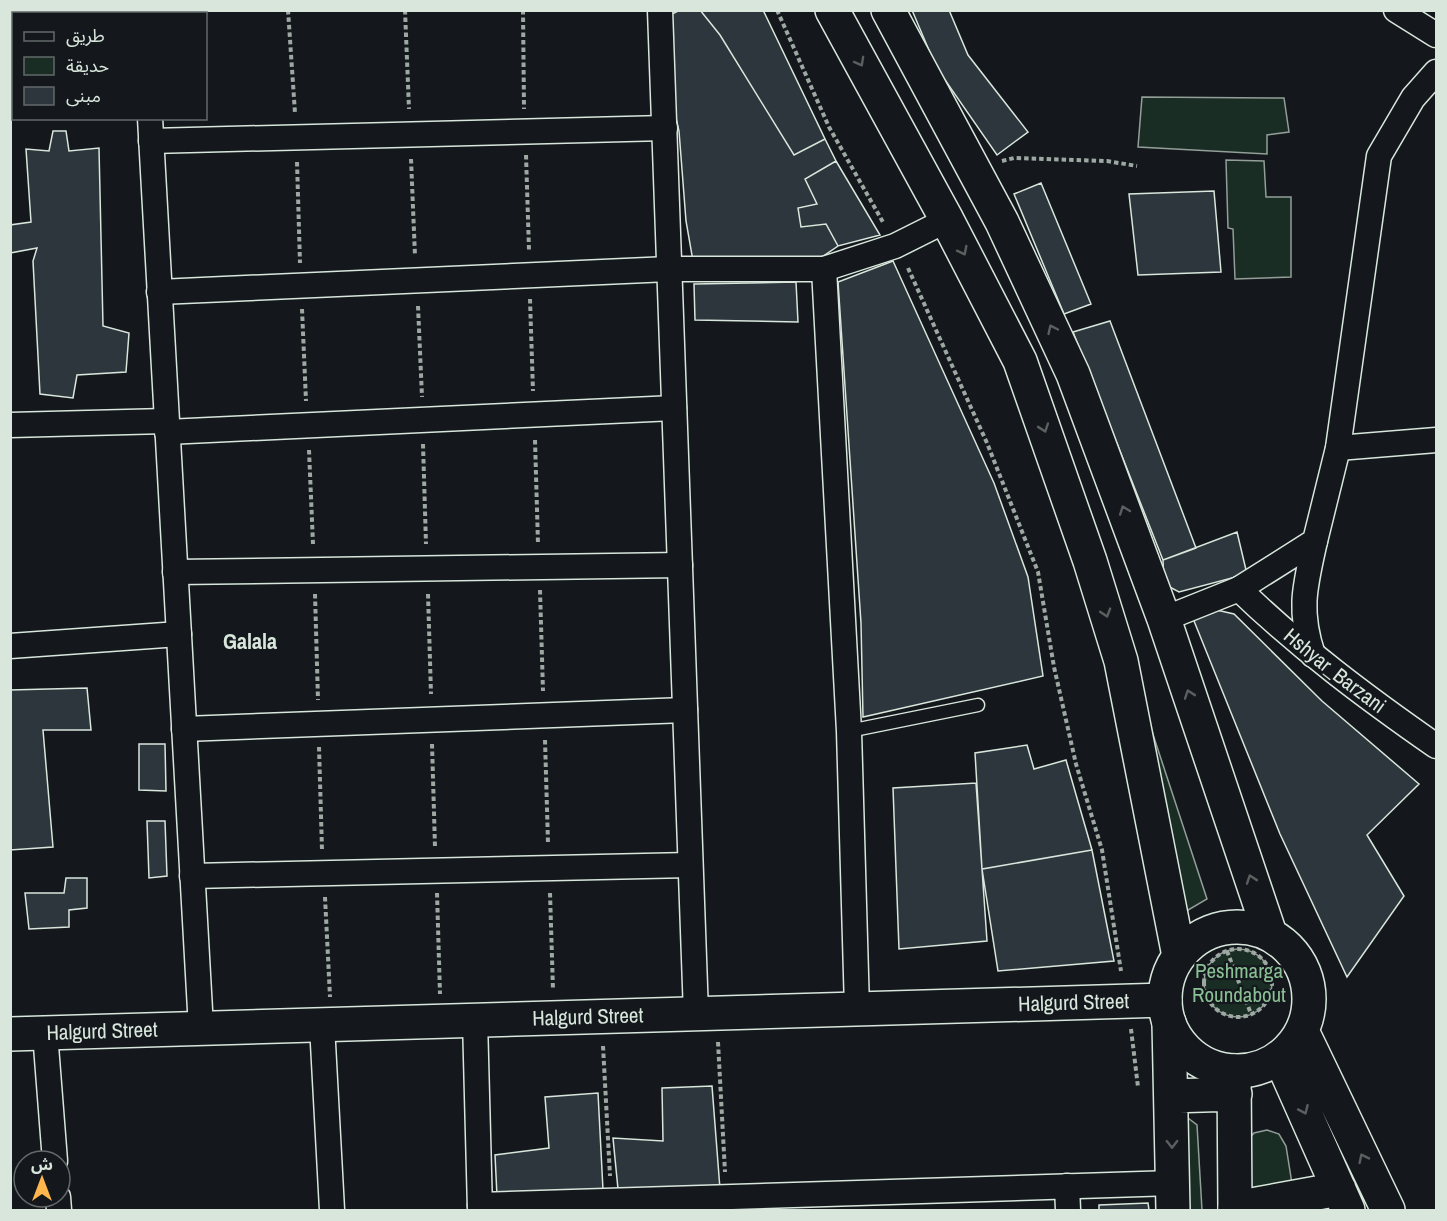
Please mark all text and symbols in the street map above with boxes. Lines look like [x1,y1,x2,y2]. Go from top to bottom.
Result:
legend [12,12,207,120]
text: طريق [66,23,105,48]
text: حديقة [66,53,109,78]
one-way arrow [853,56,864,66]
text: مبنى [66,83,101,108]
one-way arrow [956,245,967,256]
one-way arrow [1048,324,1060,335]
one-way arrow [1036,423,1049,433]
one-way arrow [1118,505,1131,516]
one-way arrow [1099,607,1111,618]
street label: Hshyar_Barzani [1278,621,1392,720]
district label: Galala [223,626,277,656]
one-way arrow [1184,689,1197,700]
one-way arrow [1246,874,1259,885]
park label: Peshmarga Roundabout [1192,956,1286,1009]
street label: Halgurd Street [1018,986,1130,1018]
street label: Halgurd Street [532,1000,644,1033]
street label: Halgurd Street [46,1015,158,1047]
one-way arrow [1297,1104,1309,1115]
one-way arrow [1166,1139,1178,1148]
north arrow [12,1149,72,1209]
text: ش [31,1153,53,1175]
one-way arrow [1358,1153,1370,1164]

